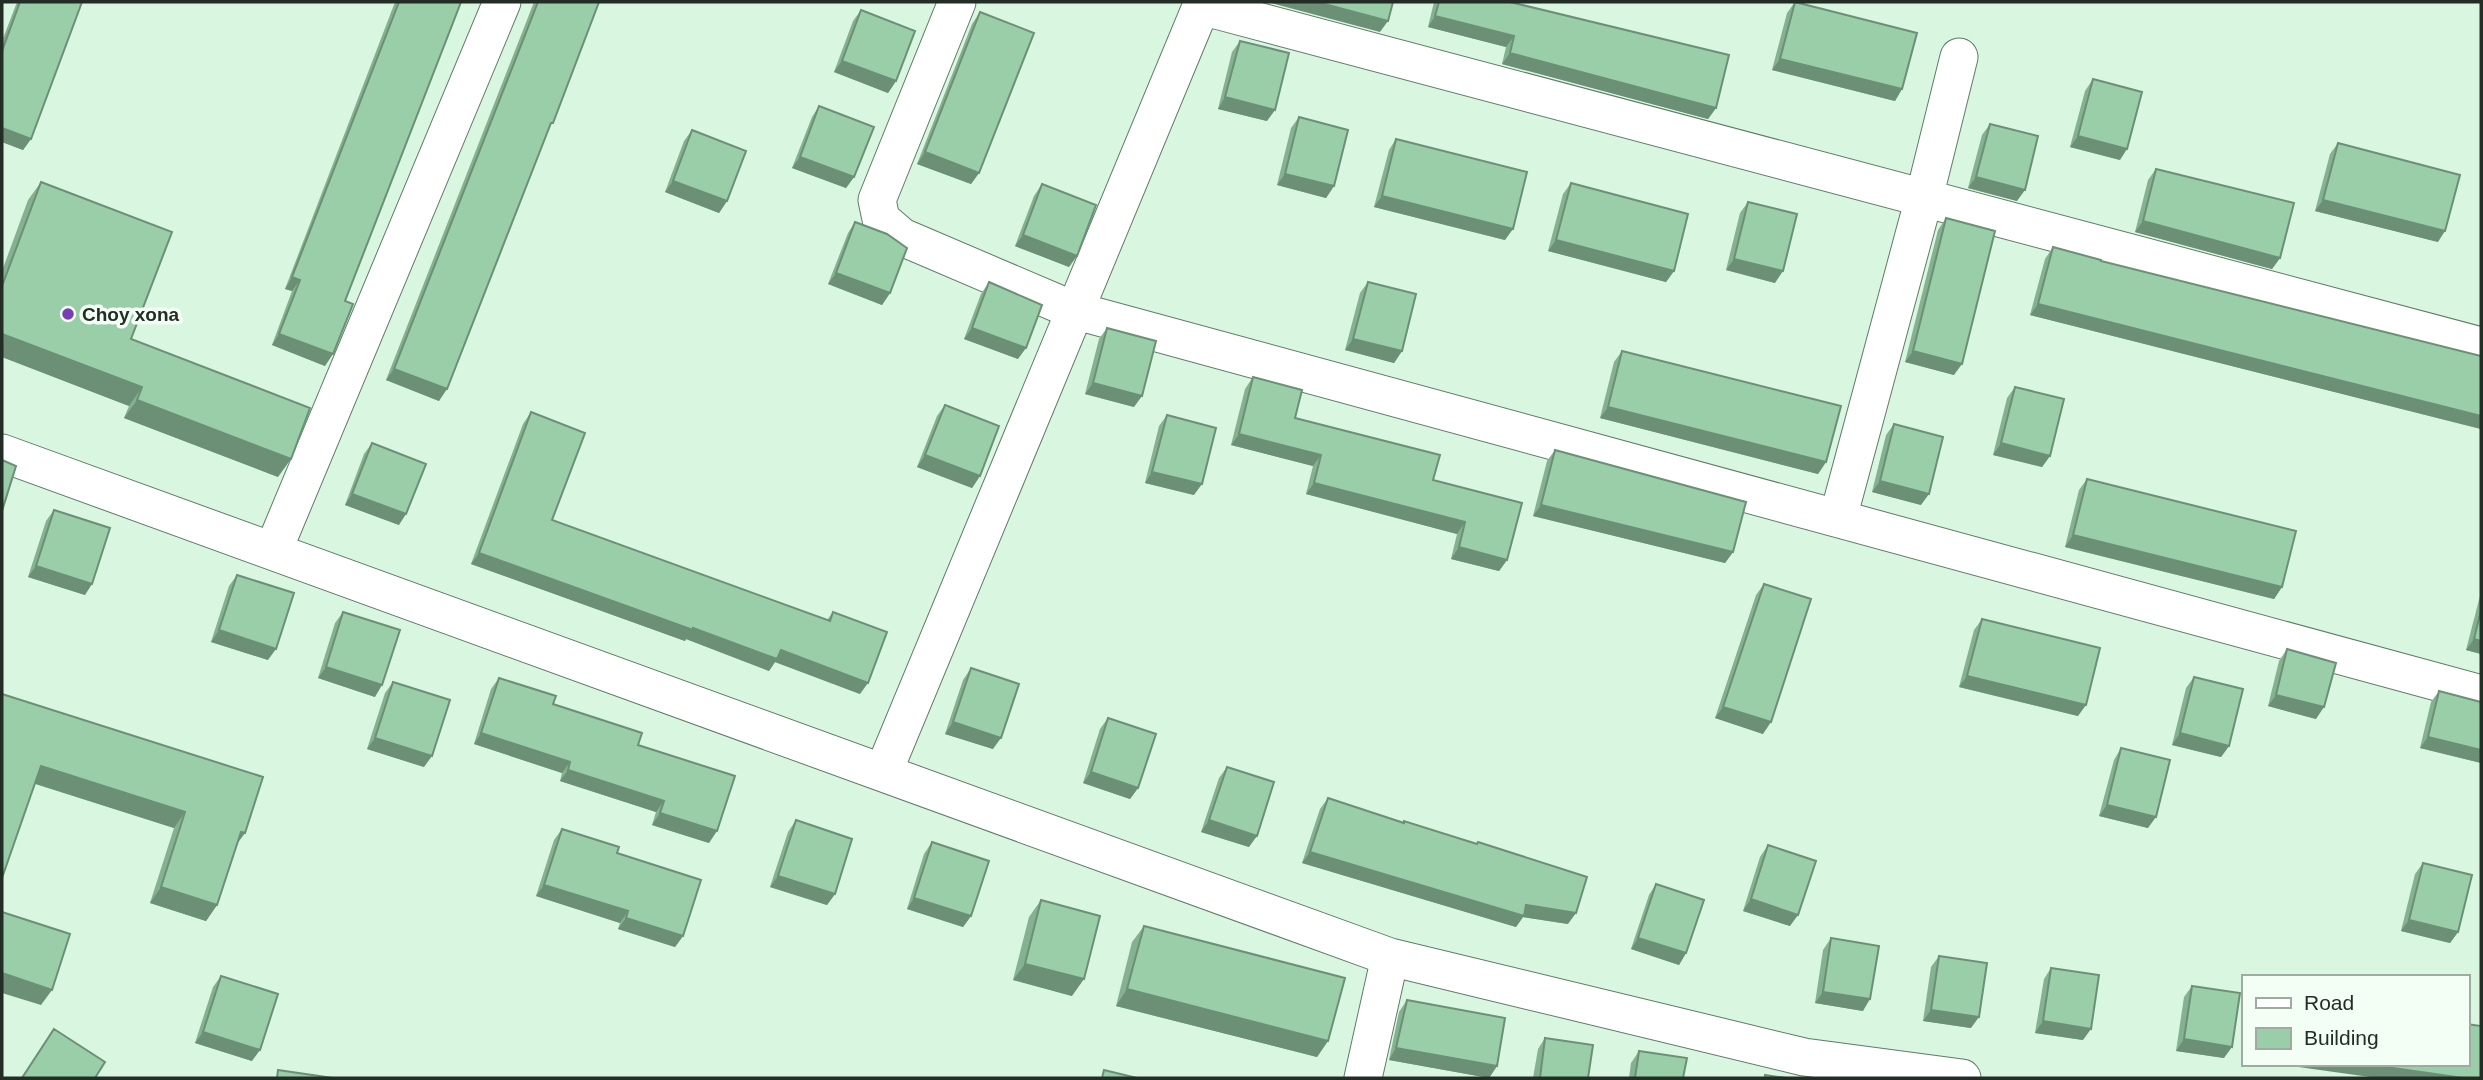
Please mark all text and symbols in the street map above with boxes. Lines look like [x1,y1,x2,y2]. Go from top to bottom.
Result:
place label: Choy xona [82,304,180,325]
marker: Choy xona [60,306,76,322]
legend [2242,975,2469,1066]
text: Road [2304,991,2354,1014]
text: Building [2304,1026,2379,1049]

